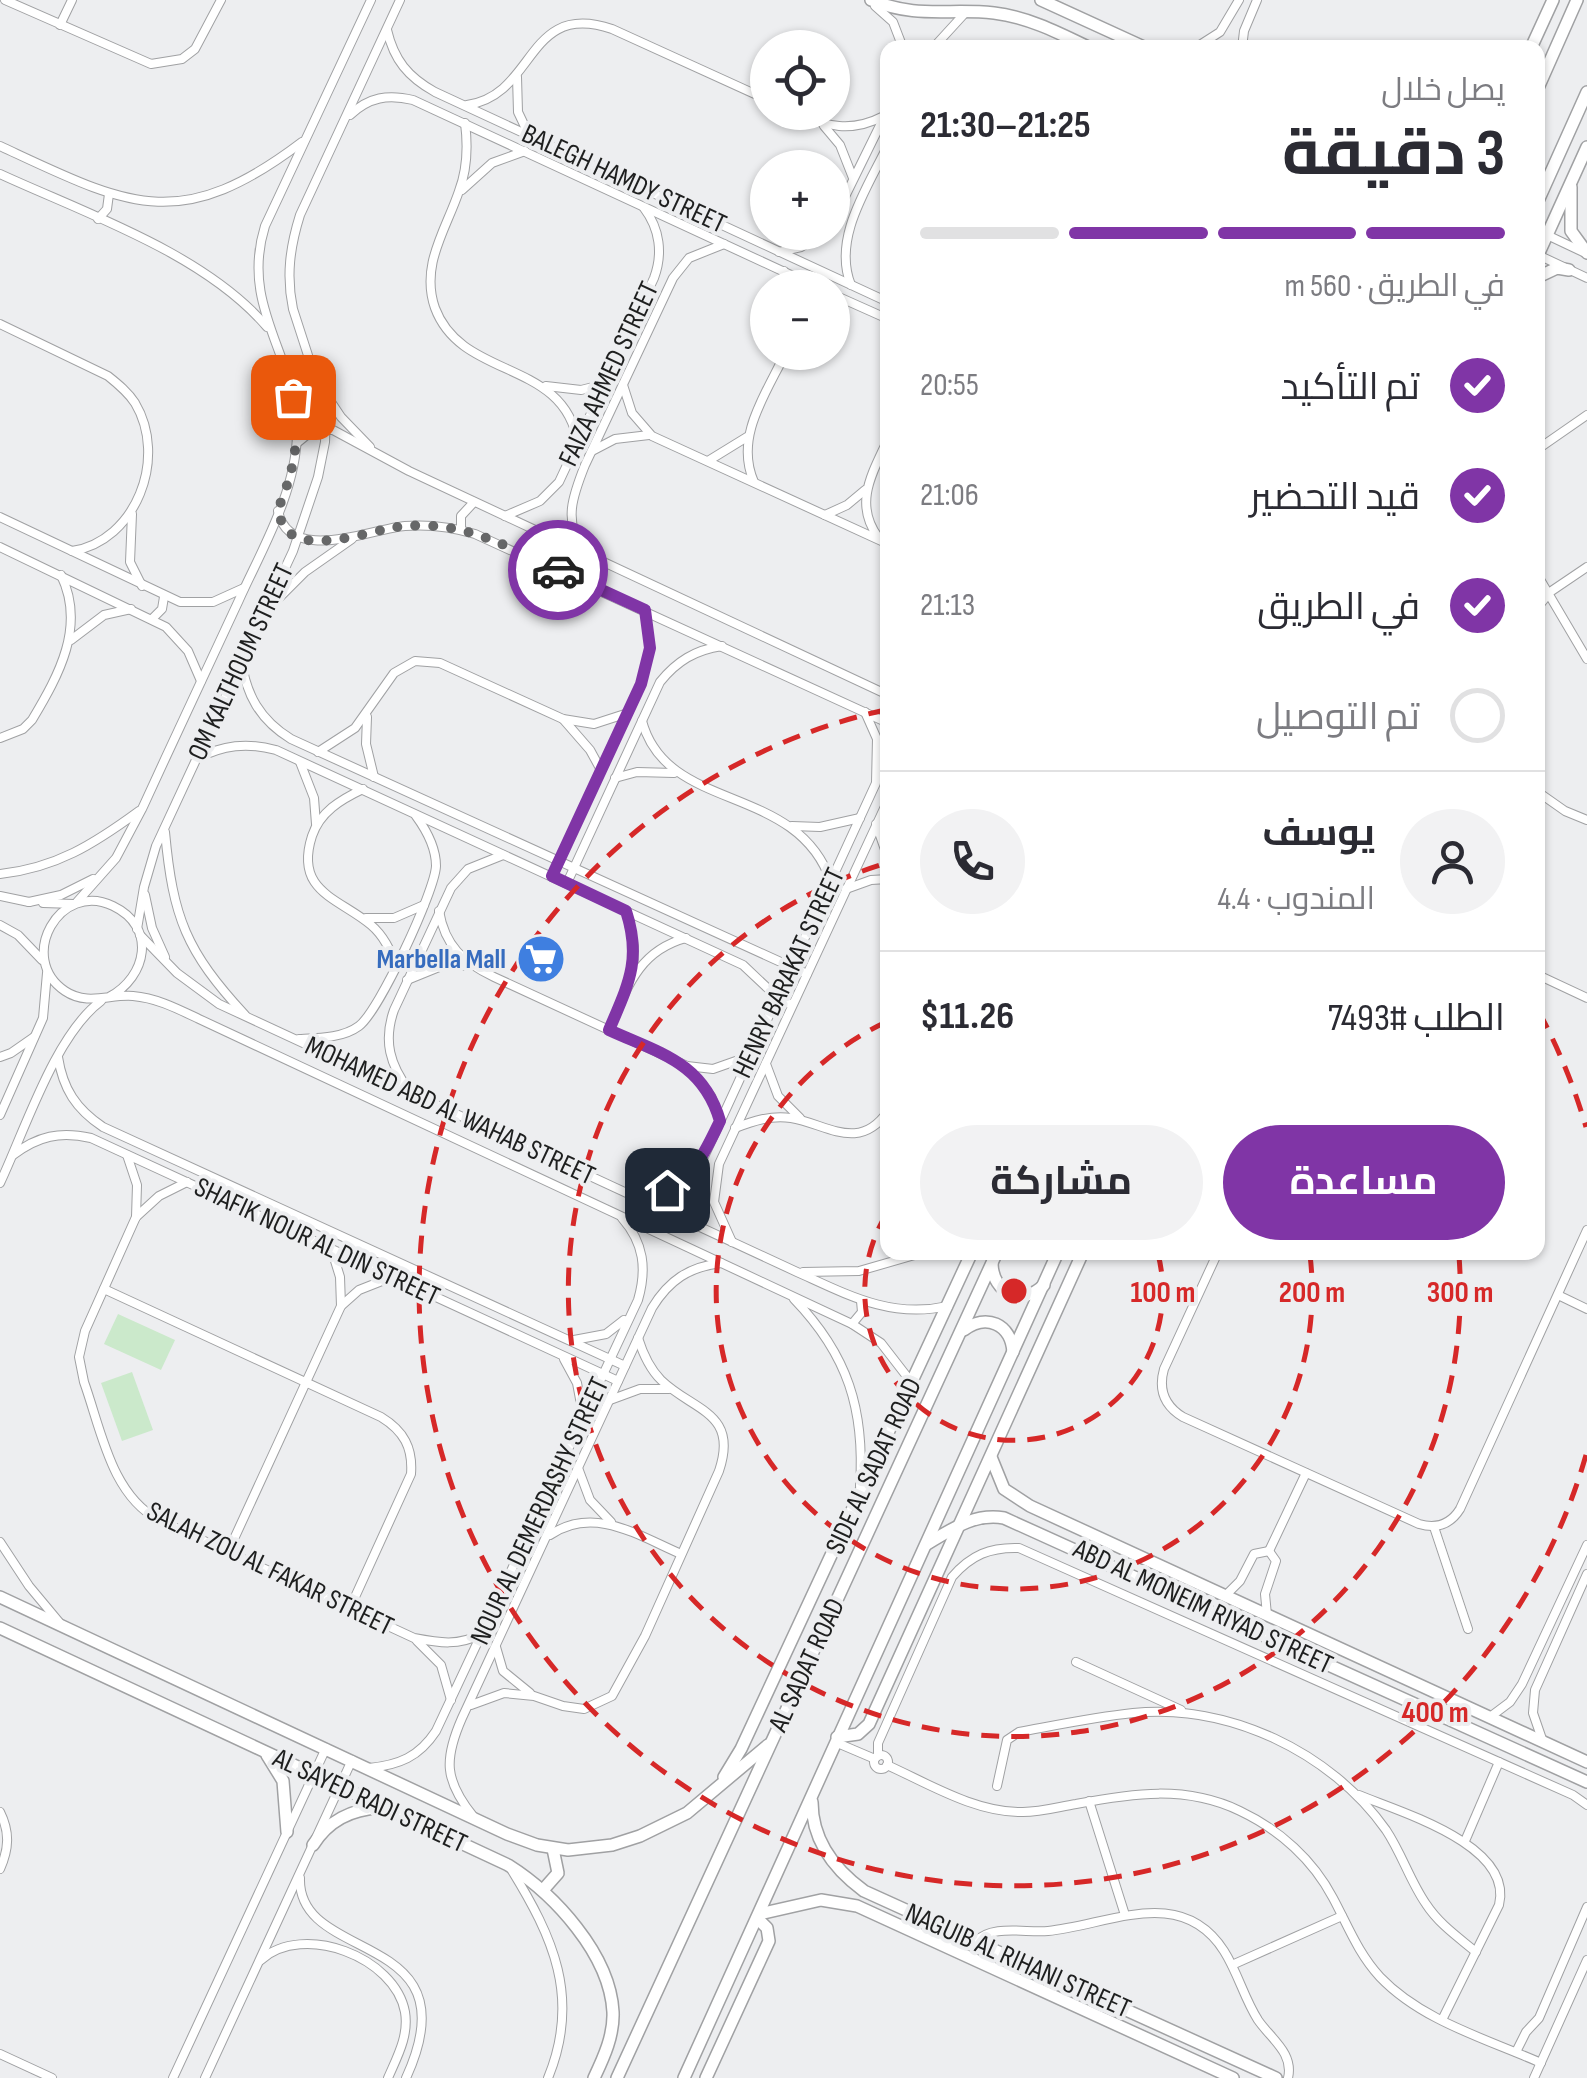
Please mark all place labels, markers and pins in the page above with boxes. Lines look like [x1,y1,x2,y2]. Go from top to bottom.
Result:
pin [251,355,336,440]
supermarket icon: Marbella Mall [515,933,567,985]
place label: Marbella Mall [376,943,506,976]
pin [625,1148,710,1233]
centre of rings [996,1273,1032,1309]

